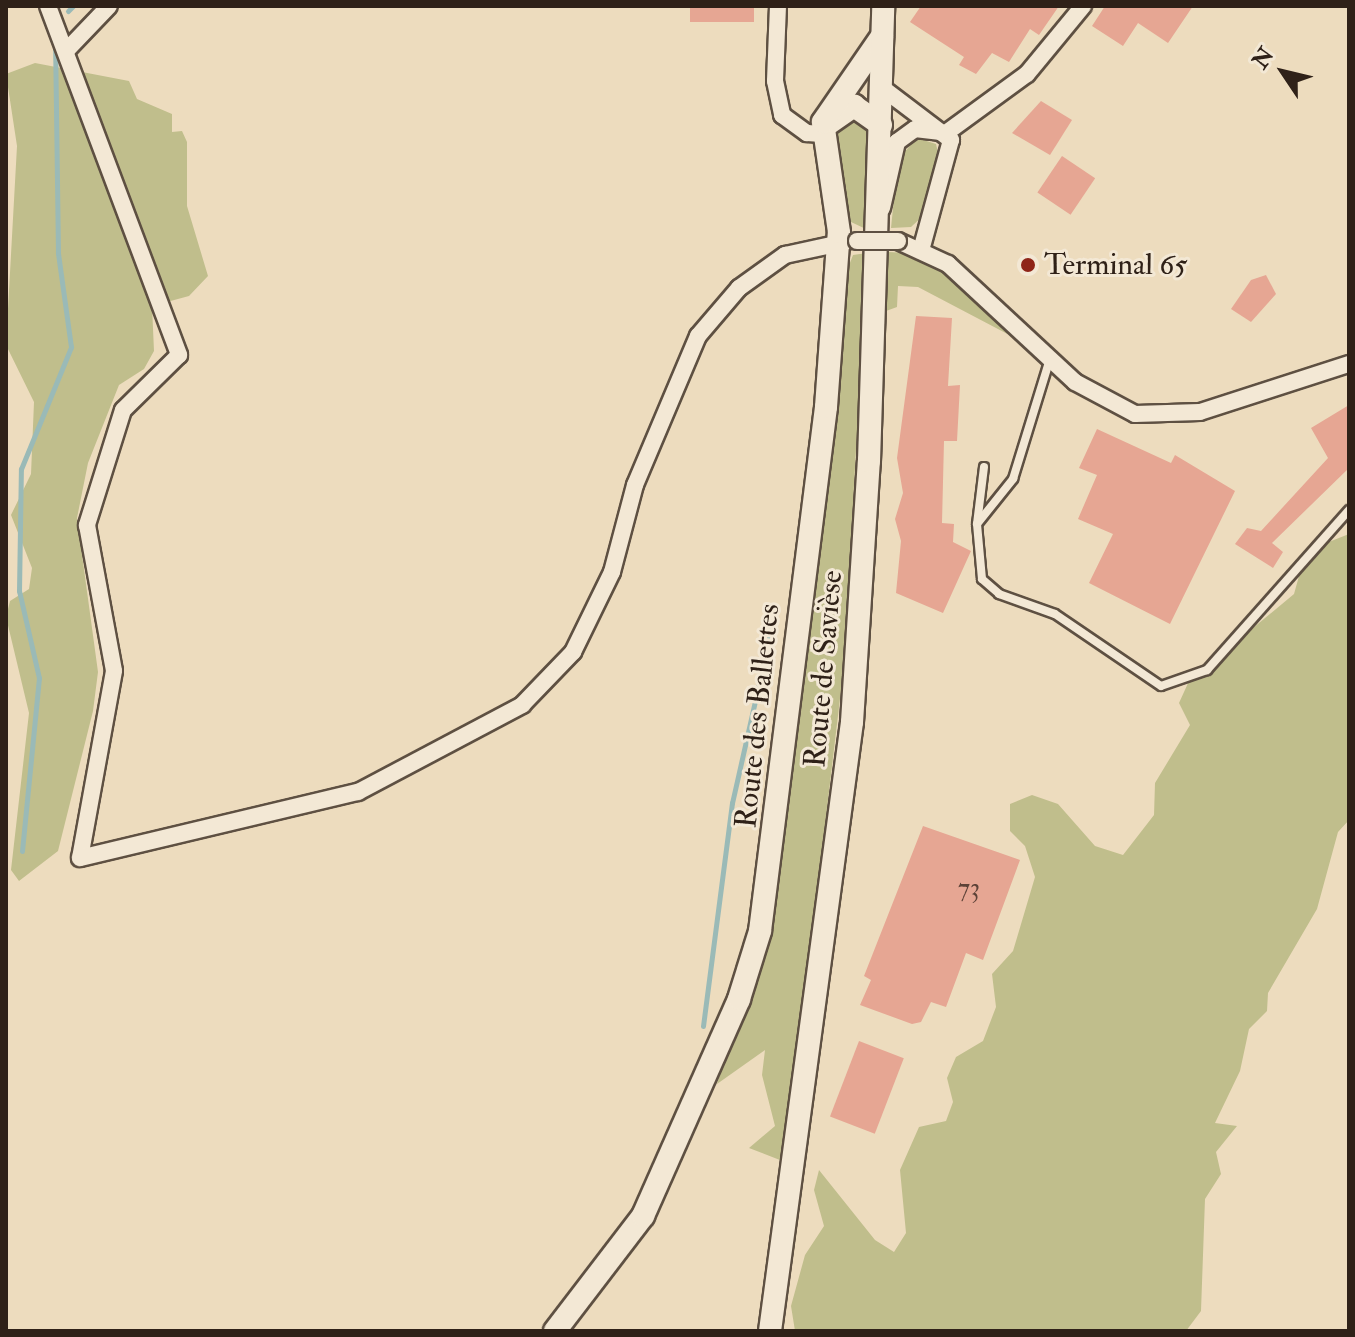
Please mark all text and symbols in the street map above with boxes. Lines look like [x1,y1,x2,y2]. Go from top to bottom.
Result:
north arrow [1243,32,1323,112]
text: N [1246,42,1280,74]
place label: Terminal 65 [1044,247,1188,283]
marker: Terminal 65 [1019,256,1037,274]
street label: Route de Savièse [797,569,851,769]
street label: Route des Ballettes [728,602,788,830]
house number: 73 [958,873,980,905]

